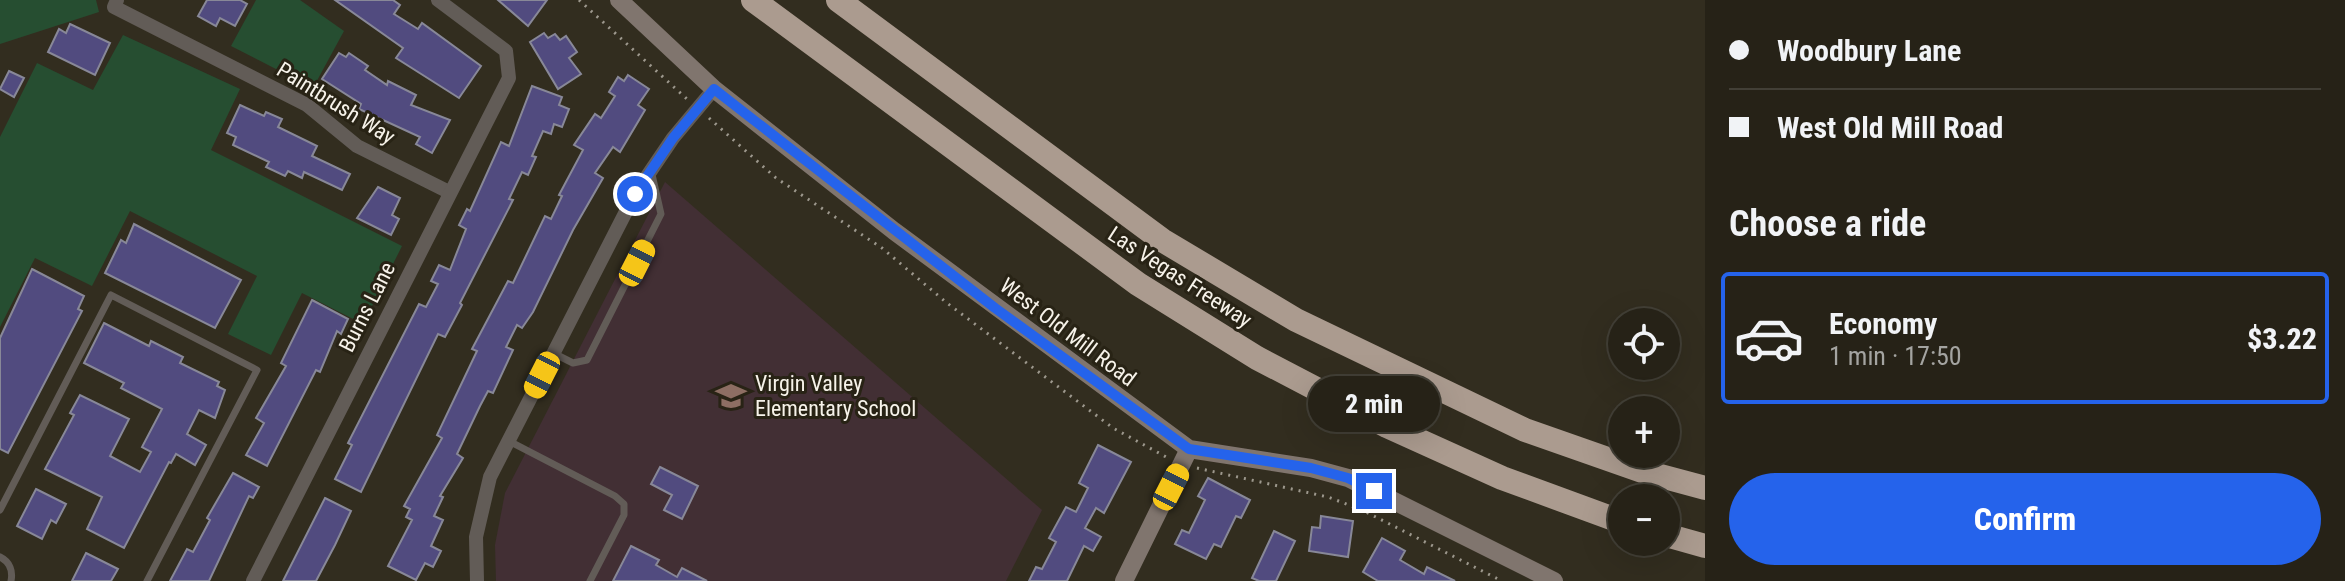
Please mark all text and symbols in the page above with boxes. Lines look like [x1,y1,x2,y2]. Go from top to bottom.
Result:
text: Woodbury Lane [1777,33,1961,68]
street label: Paintbrush Way [272,57,400,149]
text: West Old Mill Road [1777,110,2003,145]
route start [617,176,653,212]
text: Choose a ride [1729,203,1926,245]
street label: Las Vegas Freeway [1104,221,1256,333]
car [615,236,659,290]
street label: Burns Lane [334,258,400,356]
street label: West Old Mill Road [995,273,1141,391]
icon: car [1733,302,1805,374]
text: Economy [1829,306,1937,341]
map controls [1608,308,1680,556]
button: locate [1608,308,1680,380]
text: $3.22 [2247,321,2317,356]
text: 1 min · 17:50 [1829,341,1962,371]
car [520,348,564,402]
place label: Virgin Valley Elementary School [755,371,916,421]
callout: 2 min [1308,375,1440,431]
school or university icon: Virgin Valley Elementary School [714,379,748,413]
text: 2 min [1345,389,1403,419]
button: + [1608,396,1680,468]
car [1149,460,1193,514]
route end [1356,473,1392,509]
button: Confirm [1729,473,2321,565]
button: − [1608,484,1680,556]

